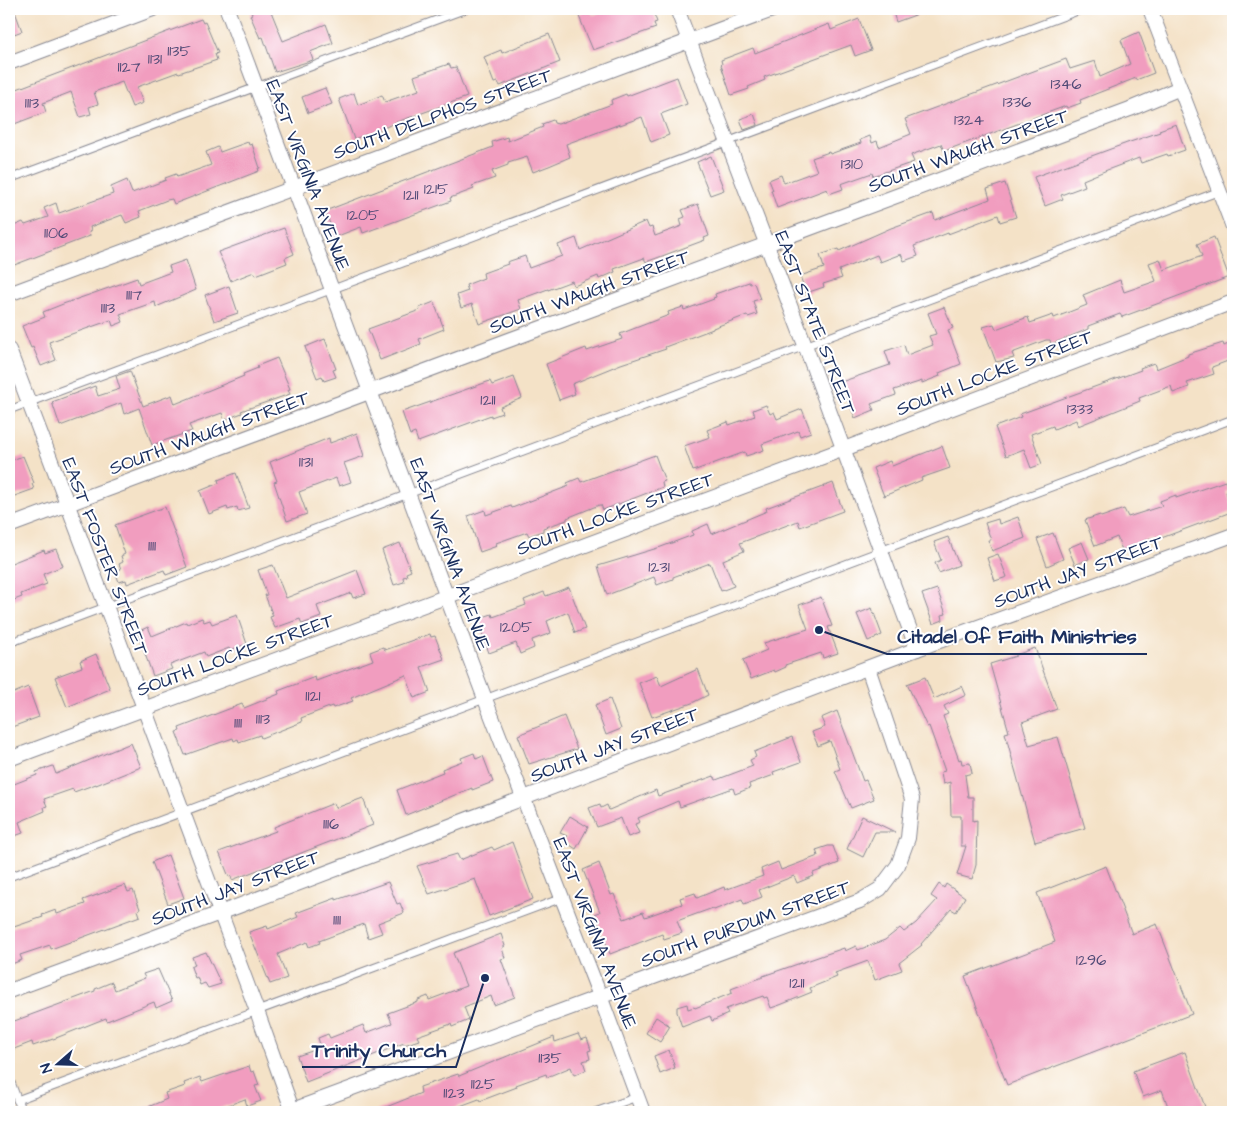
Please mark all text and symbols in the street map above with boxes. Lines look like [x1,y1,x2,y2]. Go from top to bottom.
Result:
house number: 1135 [167,40,191,62]
house number: 1131 [148,48,162,70]
house number: 1127 [117,56,141,78]
street label: SOUTH DELPHOS STREET [329,62,556,167]
house number: 1346 [1050,73,1082,95]
street label: EAST VIRGINIA AVENUE [259,76,357,275]
house number: 1336 [1003,91,1031,113]
house number: 1113 [25,92,39,114]
street label: SOUTH WAUGH STREET [865,103,1073,200]
house number: 1324 [954,109,984,131]
house number: 1310 [841,153,863,175]
house number: 1215 [424,178,449,200]
house number: 1211 [403,184,419,206]
house number: 1205 [347,204,380,226]
house number: 1106 [44,222,68,244]
street label: EAST STATE STREET [767,227,862,418]
street label: SOUTH WAUGH STREET [486,244,694,341]
house number: 1117 [126,284,142,306]
house number: 1113 [101,297,115,319]
street label: SOUTH LOCKE STREET [893,323,1097,423]
street label: SOUTH WAUGH STREET [106,385,314,482]
house number: 1211 [480,389,496,411]
house number: 1333 [1067,398,1093,420]
house number: 1131 [299,451,313,473]
street label: EAST FOSTER STREET [54,454,155,659]
street label: EAST VIRGINIA AVENUE [402,454,497,655]
street label: SOUTH LOCKE STREET [513,466,718,563]
street label: SOUTH JAY STREET [990,529,1167,616]
house number: 1111 [148,535,156,557]
house number: 1231 [648,556,670,578]
street label: SOUTH LOCKE STREET [133,607,338,704]
house number: 1205 [500,616,533,638]
callout: Citadel Of Faith Ministries [887,619,1147,654]
text: Citadel Of Faith Ministries [897,623,1137,651]
house number: 1121 [305,685,321,707]
street label: SOUTH JAY STREET [526,701,703,790]
house number: 1113 [256,708,270,730]
house number: 1111 [234,712,242,734]
house number: 1116 [323,813,339,835]
street label: EAST VIRGINIA AVENUE [546,834,644,1033]
street label: SOUTH JAY STREET [147,844,324,933]
street label: SOUTH PURDUM STREET [637,874,854,975]
house number: 1111 [333,909,341,931]
house number: 1296 [1076,949,1106,971]
house number: 1211 [789,972,805,994]
callout: Trinity Church [302,1032,456,1067]
text: Trinity Church [311,1037,447,1066]
north arrow [32,1038,82,1088]
house number: 1135 [538,1047,562,1069]
text: N [36,1060,58,1076]
house number: 1125 [471,1073,496,1095]
house number: 1123 [443,1082,465,1104]

